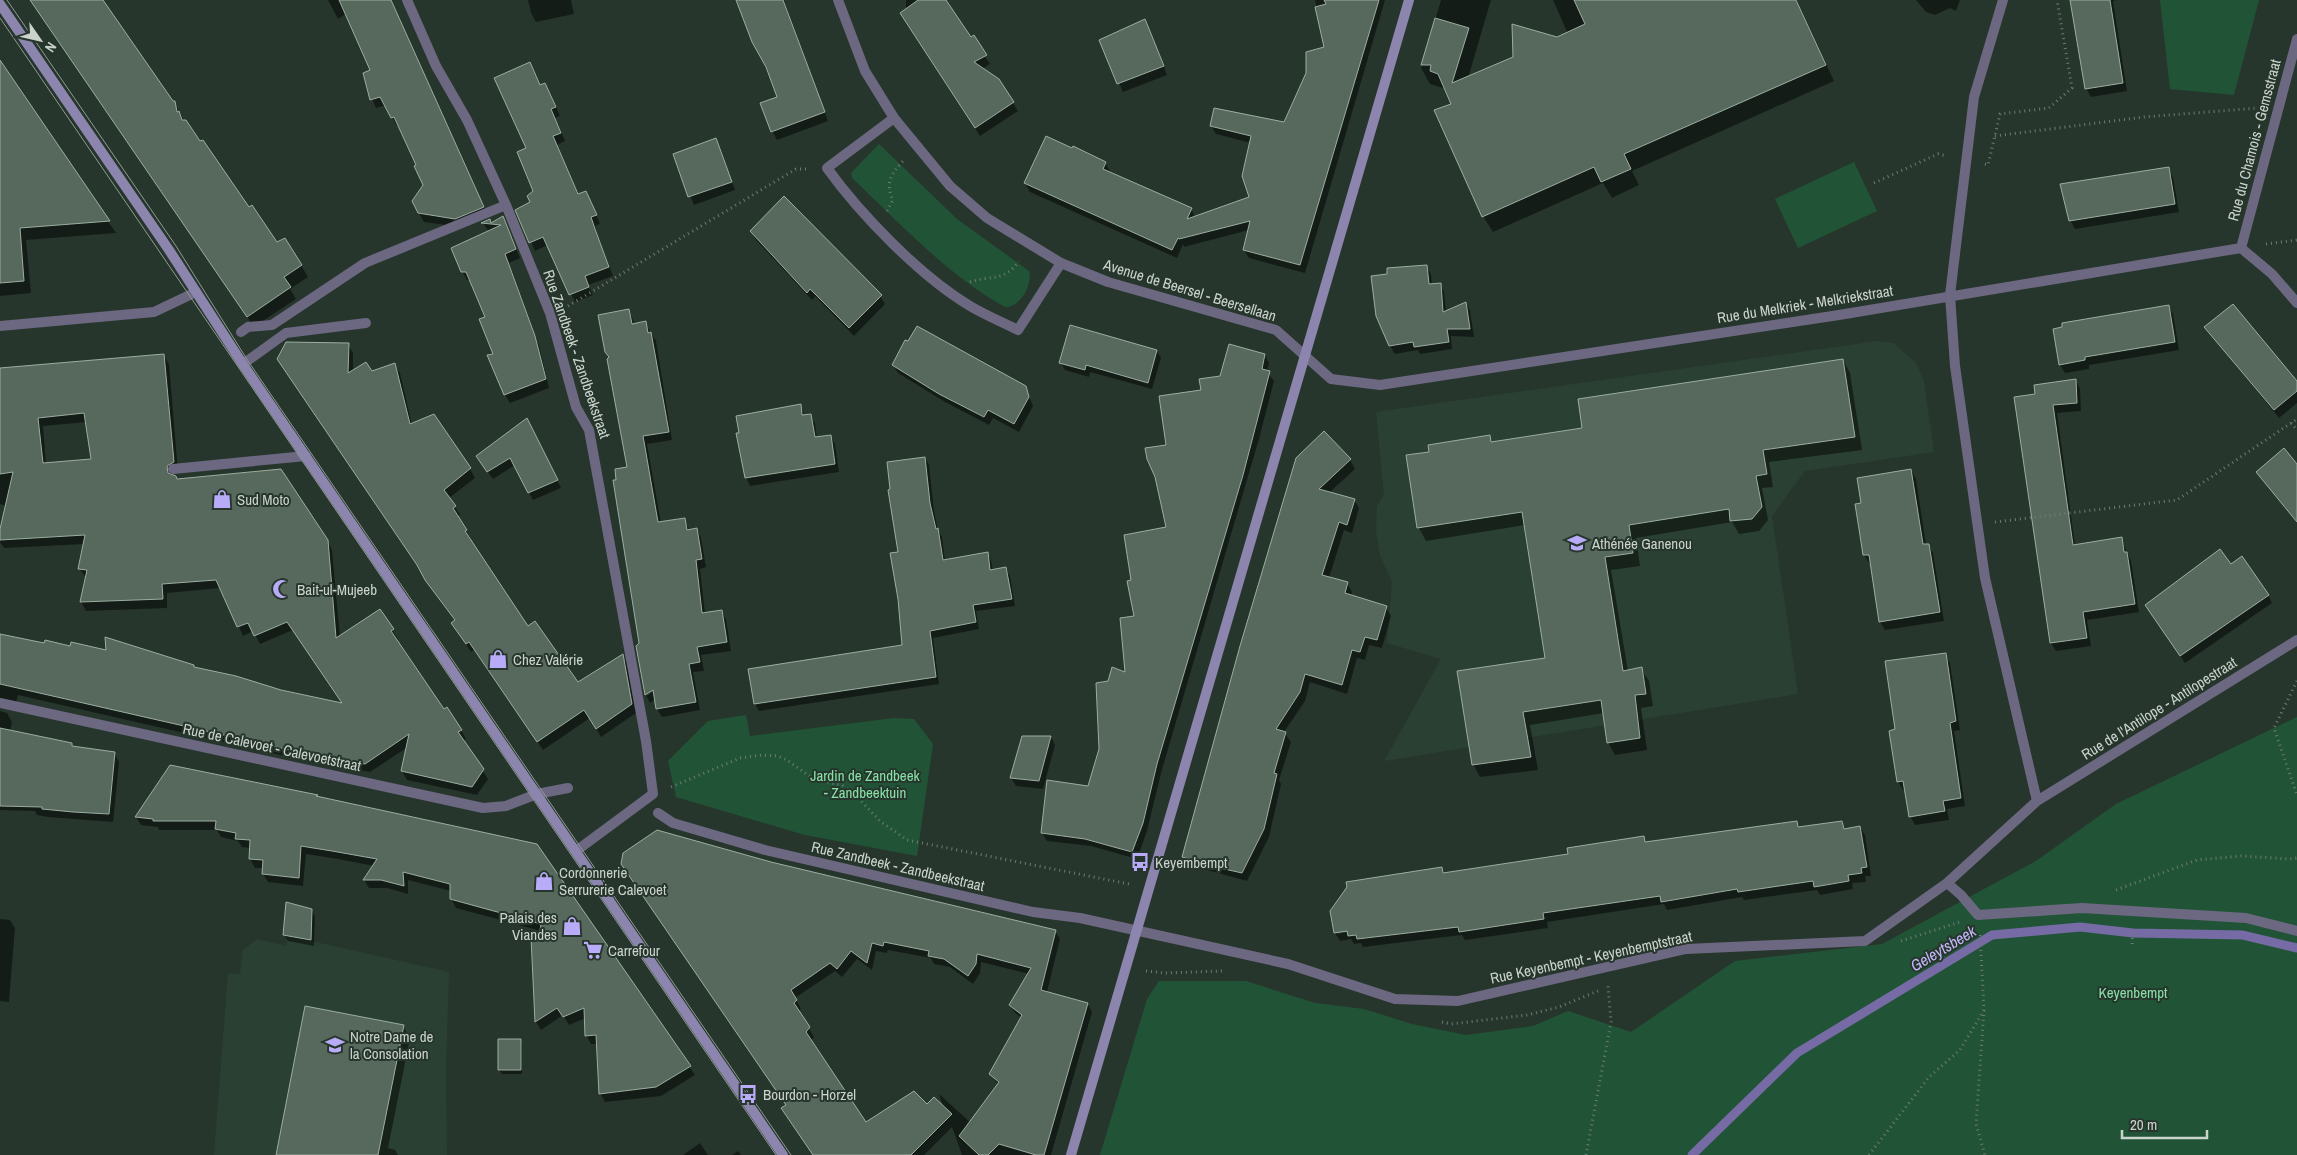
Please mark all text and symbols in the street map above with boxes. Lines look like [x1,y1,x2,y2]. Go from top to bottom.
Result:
north arrow [15,15,65,65]
text: N [41,39,61,56]
street label: Rue du Chamois - Gemsstraat [2222,56,2286,223]
street label: Avenue de Beersel - Beersellaan [1100,253,1279,326]
street label: Rue Zandbeek - Zandbeekstraat [538,267,616,442]
street label: Rue du Melkriek - Melkriekstraat [1716,280,1895,328]
shop icon: Sud Moto [211,488,233,510]
place label: Sud Moto [237,489,290,510]
school or university icon: Athénée Ganenou [1566,532,1588,554]
place label: Athénée Ganenou [1591,533,1692,554]
mosque icon: Bait-ul-Mujeeb [271,578,293,600]
place label: Bait-ul-Mujeeb [297,579,377,600]
shop icon: Chez Valérie [487,648,509,670]
place label: Chez Valérie [513,649,583,670]
street label: Rue de l'Antilope - Antilopestraat [2077,651,2241,764]
street label: Rue de Calevoet - Calevoetstraat [181,718,364,776]
park label: Jardin de Zandbeek - Zandbeektuin [810,765,921,803]
street label: Rue Zandbeek - Zandbeekstraat [809,836,987,896]
bus stop icon: Keyembempt [1129,851,1151,873]
place label: Keyembempt [1155,852,1228,873]
place label: Cordonnerie Serrurerie Calevoet [559,862,667,900]
shop icon: Cordonnerie Serrurerie Calevoet [533,870,555,892]
place label: Palais des Viandes [500,907,557,945]
shop icon: Palais des Viandes [561,915,583,937]
water label: Geleytsbeek [1906,920,1980,976]
street label: Rue Keyenbempt - Keyenbemptstraat [1488,925,1694,989]
supermarket icon: Carrefour [582,939,604,961]
place label: Carrefour [608,940,660,961]
park label: Keyenbempt [2098,982,2168,1003]
place label: Notre Dame de la Consolation [350,1026,434,1064]
school or university icon: Notre Dame de la Consolation [324,1034,346,1056]
bus stop icon: Bourdon - Horzel [737,1083,759,1105]
place label: Bourdon - Horzel [763,1084,856,1105]
scale bar [2122,1108,2207,1140]
text: 20 m [2130,1114,2157,1135]

